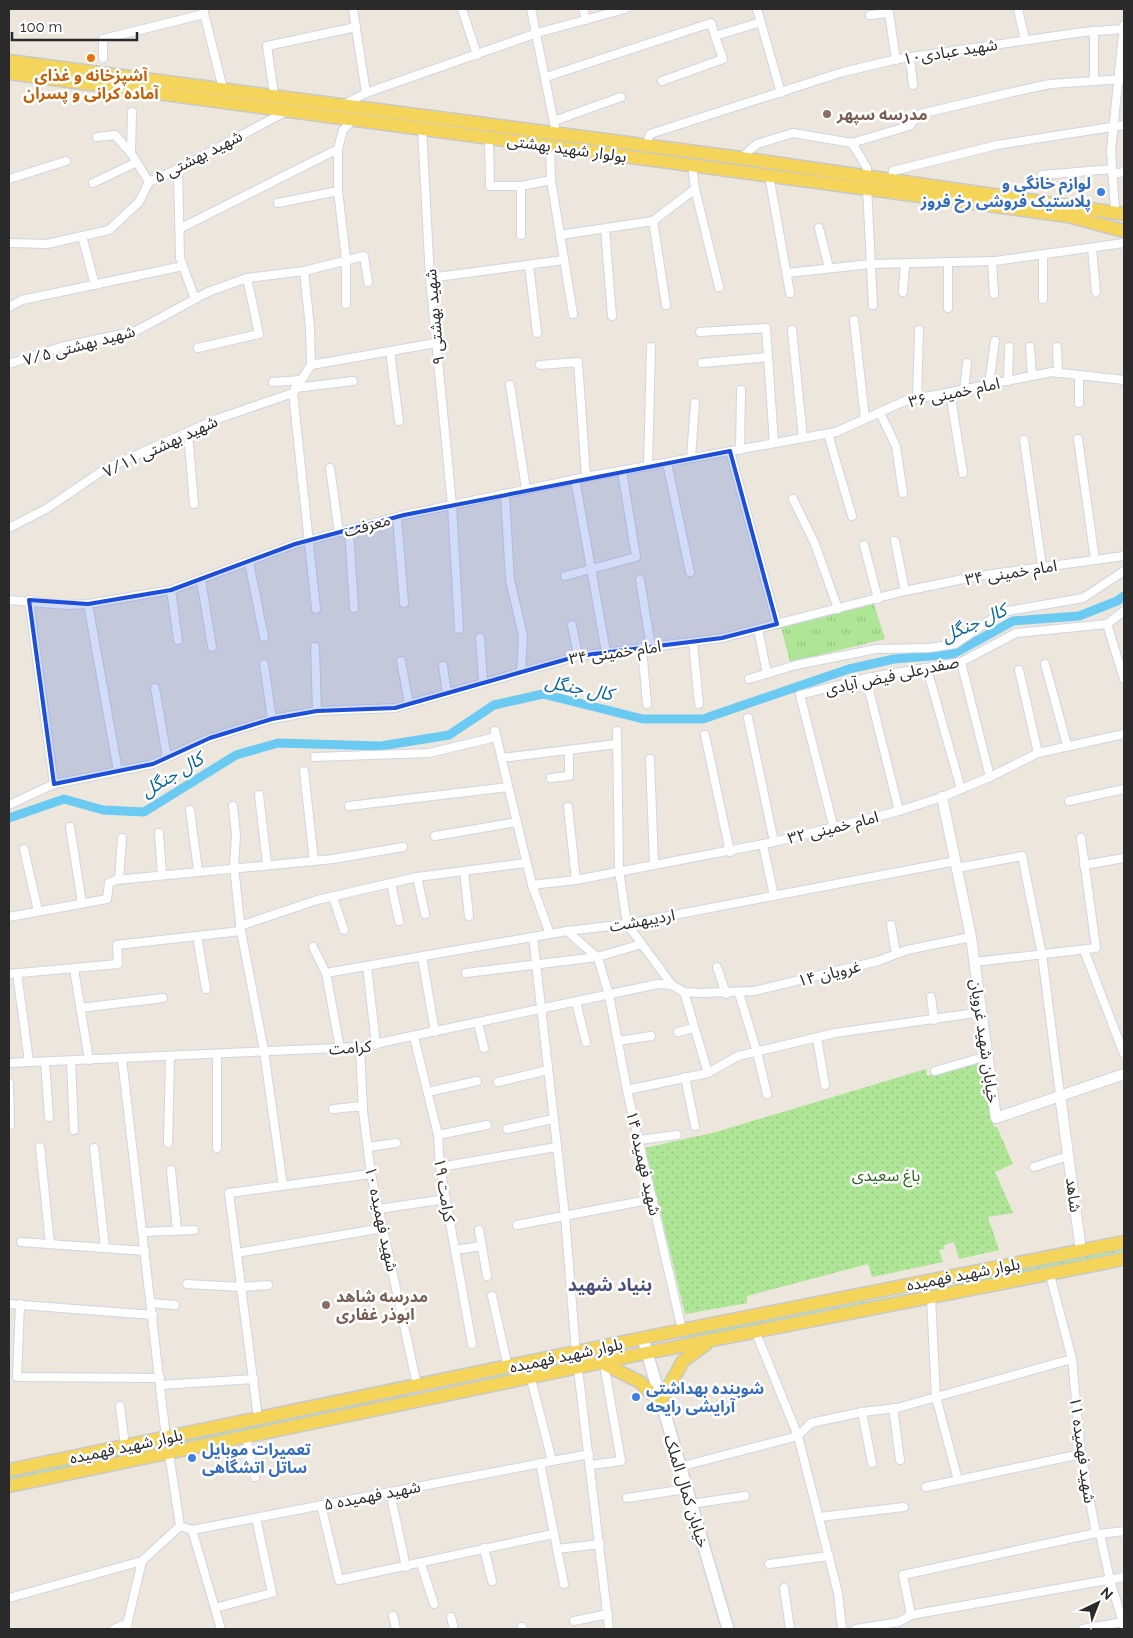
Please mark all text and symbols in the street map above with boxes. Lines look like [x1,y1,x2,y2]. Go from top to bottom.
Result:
scale bar [12,10,138,42]
text: 100 m [20,18,62,36]
street label: شهید عبادی۱۰ [901,35,999,68]
marker: آشپزخانه و غذای آماده کرانی و پسران [85,52,97,64]
place label: آشپزخانه و غذای آماده کرانی و پسران [23,66,160,104]
place label: مدرسه سپهر [836,105,928,125]
marker: مدرسه سپهر [821,108,833,120]
street label: شهید بهشتی ۵ [151,126,245,187]
street label: بولوار شهید بهشتی [506,131,628,166]
place label: لوازم خانگی و پلاستیک فروشی رخ فروز [920,174,1091,213]
marker: لوازم خانگی و پلاستیک فروشی رخ فروز [1095,186,1107,198]
street label: شهید بهشتی ۹ [421,268,448,366]
street label: شهید بهشتی ۷/۵ [21,321,137,370]
street label: امام خمینی ۳۶ [907,374,1002,414]
street label: شهید بهشتی ۷/۱۱ [100,412,221,481]
street label: معرفت [342,510,392,541]
street label: امام خمینی ۳۴ [964,556,1059,592]
water label: کال جنگل [938,598,1013,647]
street label: امام خمینی ۳۴ [568,637,663,671]
street label: صفدرعلی فیض آبادی [823,652,961,699]
water label: کال جنگل [543,671,618,706]
water label: کال جنگل [137,746,210,802]
street label: امام خمینی ۳۲ [786,807,881,851]
street label: اردیبهشت [608,905,676,936]
street label: غرویان ۱۴ [796,956,863,990]
street label: خیابان شهید غرویان [966,978,1003,1104]
street label: کرامت [328,1037,372,1058]
street label: شهید فهمیده ۱۴ [622,1109,665,1217]
street label: کرامت ۱۹ [430,1157,459,1224]
street label: شهید فهمیده ۱۰ [361,1165,402,1273]
park label: باغ سعیدی [852,1166,920,1188]
street label: شاهد [1062,1177,1085,1214]
street label: بلوار شهید فهمیده [905,1254,1021,1295]
district label: بنیاد شهید [568,1274,652,1295]
place label: مدرسه شاهد ابوذر غفاری [336,1287,428,1324]
marker: مدرسه شاهد ابوذر غفاری [320,1299,332,1311]
street label: بلوار شهید فهمیده [508,1334,624,1377]
place label: شوینده بهداشتی آرایشی رایحه [646,1379,764,1416]
marker: شوینده بهداشتی آرایشی رایحه [630,1391,642,1403]
street label: شهید فهمیده ۱۱ [1066,1396,1099,1504]
street label: بلوار شهید فهمیده [68,1425,184,1468]
street label: خیابان کمال الملک [659,1432,713,1550]
place label: تعمیرات موبایل ساتل اتشگاهی [202,1440,311,1477]
marker: تعمیرات موبایل ساتل اتشگاهی [186,1452,198,1464]
street label: شهید فهمیده ۵ [322,1477,422,1514]
north arrow [1073,1578,1123,1628]
text: N [1098,1584,1116,1603]

